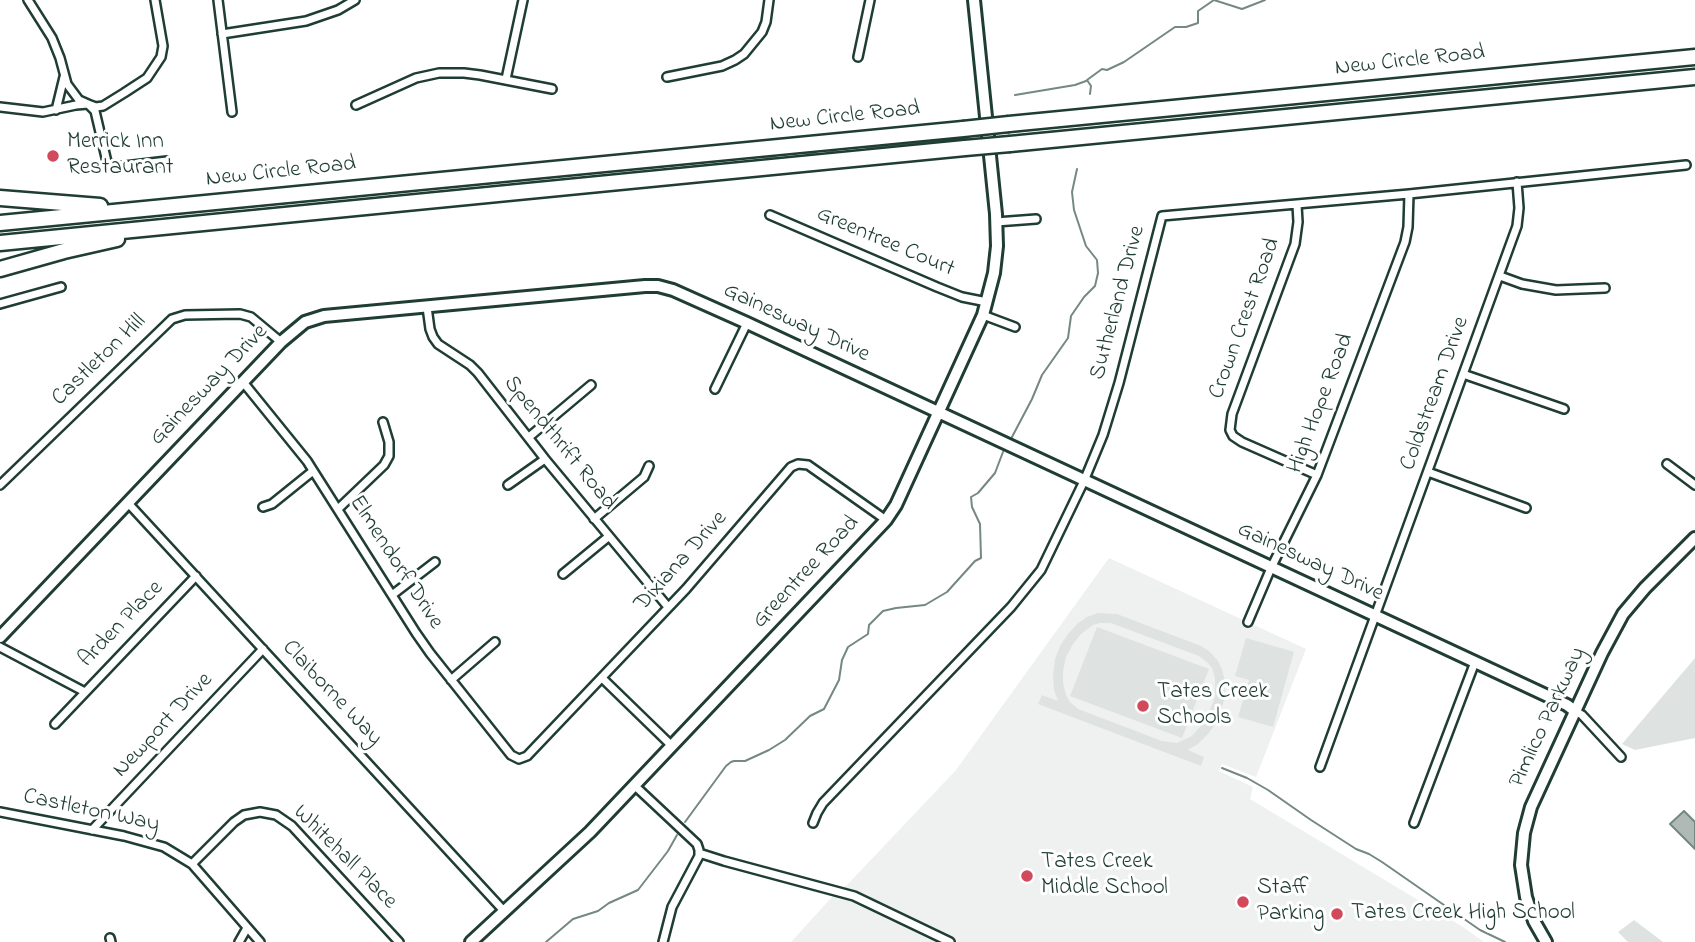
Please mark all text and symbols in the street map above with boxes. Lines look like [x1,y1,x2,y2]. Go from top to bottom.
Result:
street label: New Circle Road [1334,40,1486,84]
street label: New Circle Road [769,96,921,140]
place label: Merrick Inn Restaurant [67,129,174,183]
marker: Merrick Inn Restaurant [45,148,61,164]
street label: New Circle Road [205,151,357,195]
street label: Greentree Court [812,202,958,284]
street label: Sutherland Drive [1085,223,1153,383]
street label: Crown Crest Road [1204,235,1288,403]
street label: Gainesway Drive [718,278,874,370]
street label: Castleton Hill [47,309,153,413]
street label: Coldstream Drive [1395,313,1477,475]
street label: Gainesway Drive [145,319,275,453]
street label: High Hope Road [1283,330,1361,478]
street label: Spendthrift Road [496,371,622,517]
street label: Elmendorf Drive [342,491,448,635]
street label: Dixiana Drive [630,506,734,618]
street label: Greentree Road [748,511,866,635]
street label: Gainesway Drive [1232,517,1388,609]
street label: Arden Place [74,576,170,674]
street label: Claiborne Way [275,635,387,753]
street label: Pimlico Parkway [1504,643,1594,793]
street label: Newport Drive [108,668,220,784]
place label: Tates Creek Schools [1157,679,1269,733]
marker: Tates Creek Schools [1135,698,1151,714]
street label: Castleton Way [20,784,162,840]
street label: Whitehall Place [286,800,402,916]
place label: Tates Creek Middle School [1041,849,1168,903]
marker: Tates Creek Middle School [1019,868,1035,884]
place label: Staff Parking [1257,875,1324,929]
marker: Staff Parking [1235,894,1251,910]
place label: Tates Creek High School [1351,900,1575,928]
marker: Tates Creek High School [1329,906,1345,922]

